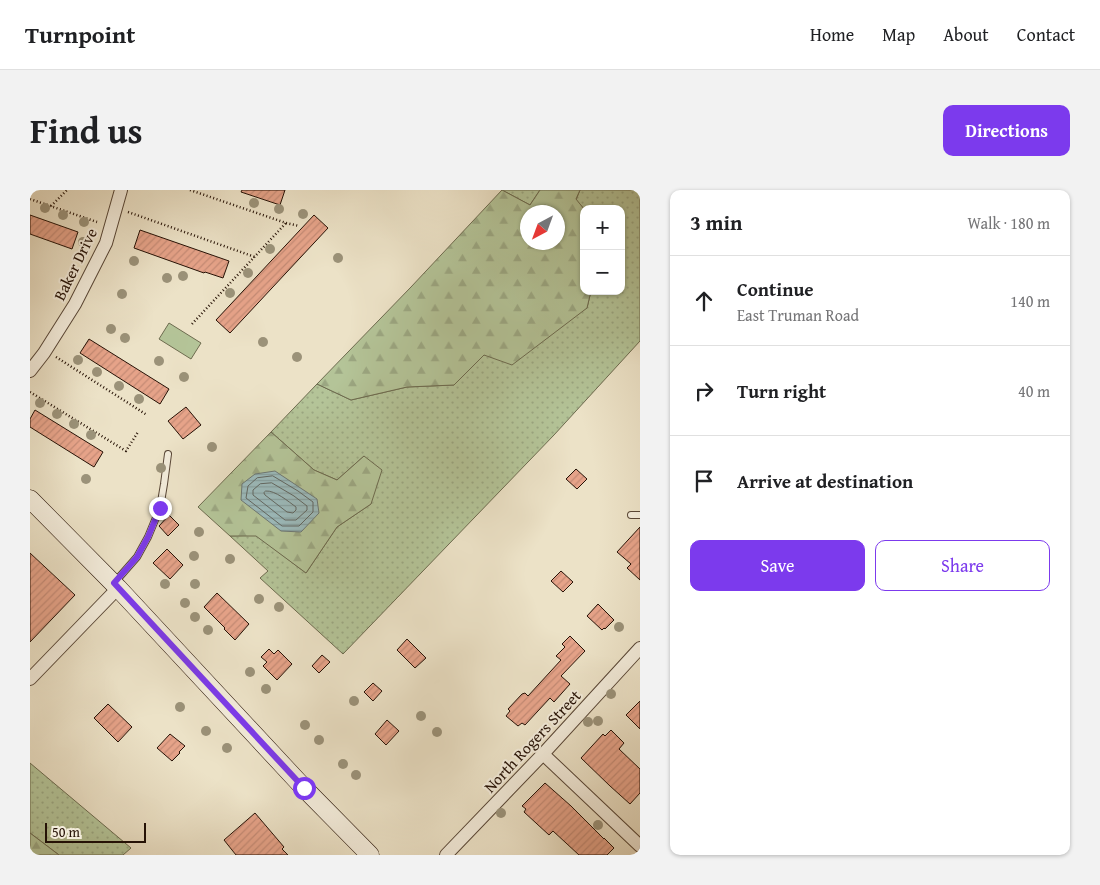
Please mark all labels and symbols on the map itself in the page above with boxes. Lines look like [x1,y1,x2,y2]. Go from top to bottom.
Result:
north arrow [520,205,565,250]
street label: Baker Drive [47,224,103,304]
route end [149,497,172,520]
street label: North Rogers Street [478,684,586,798]
route start [293,777,316,800]
scale bar [45,820,146,843]

